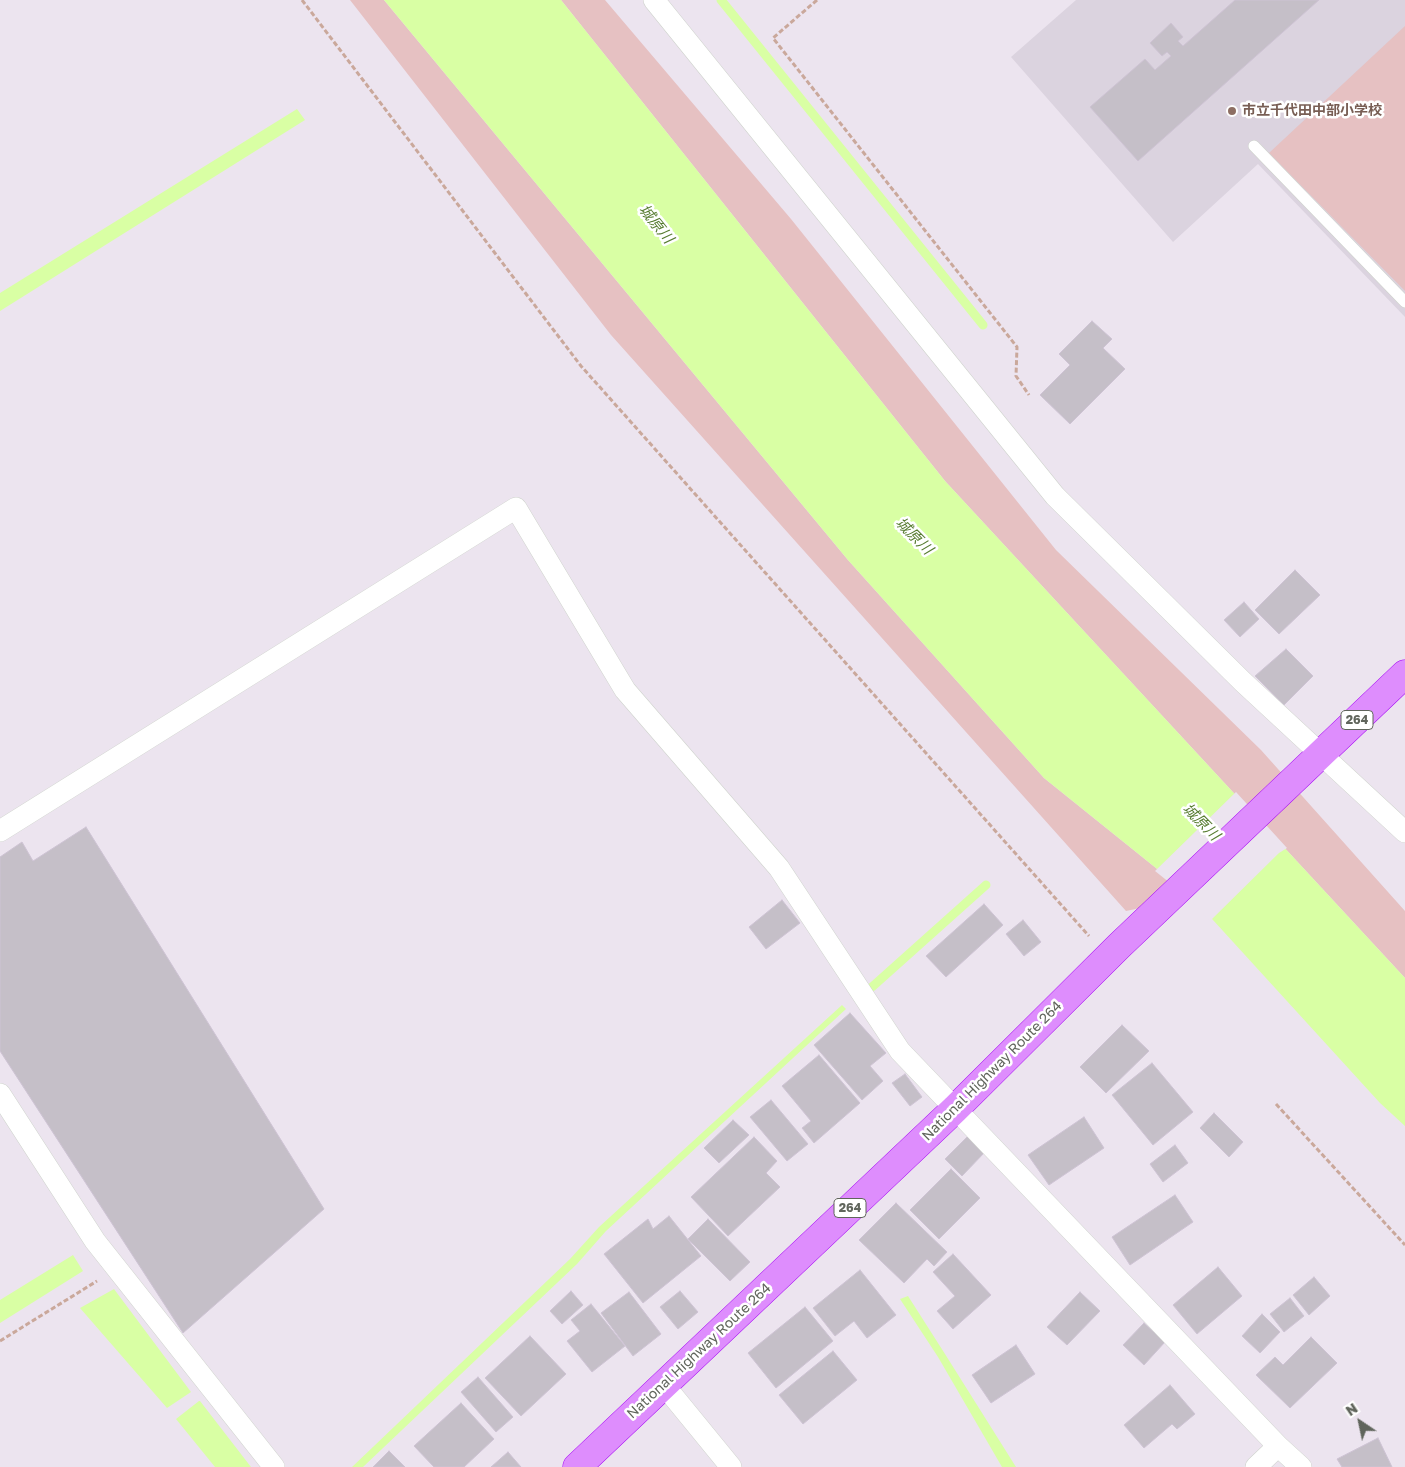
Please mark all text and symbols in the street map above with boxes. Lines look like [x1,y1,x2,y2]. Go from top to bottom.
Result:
place label: 市立千代田中部小学校 [1242,103,1382,119]
marker: 市立千代田中部小学校 [1226,105,1238,117]
water label: 城原川 [635,201,677,247]
water label: 城原川 [892,514,936,558]
road number: 264 [1341,710,1373,730]
water label: 城原川 [1179,800,1223,844]
street label: National Highway Route 264 [919,998,1065,1144]
road number: 264 [834,1198,866,1218]
street label: National Highway Route 264 [624,1280,774,1422]
north arrow [1335,1397,1385,1447]
text: N [1342,1399,1360,1419]

